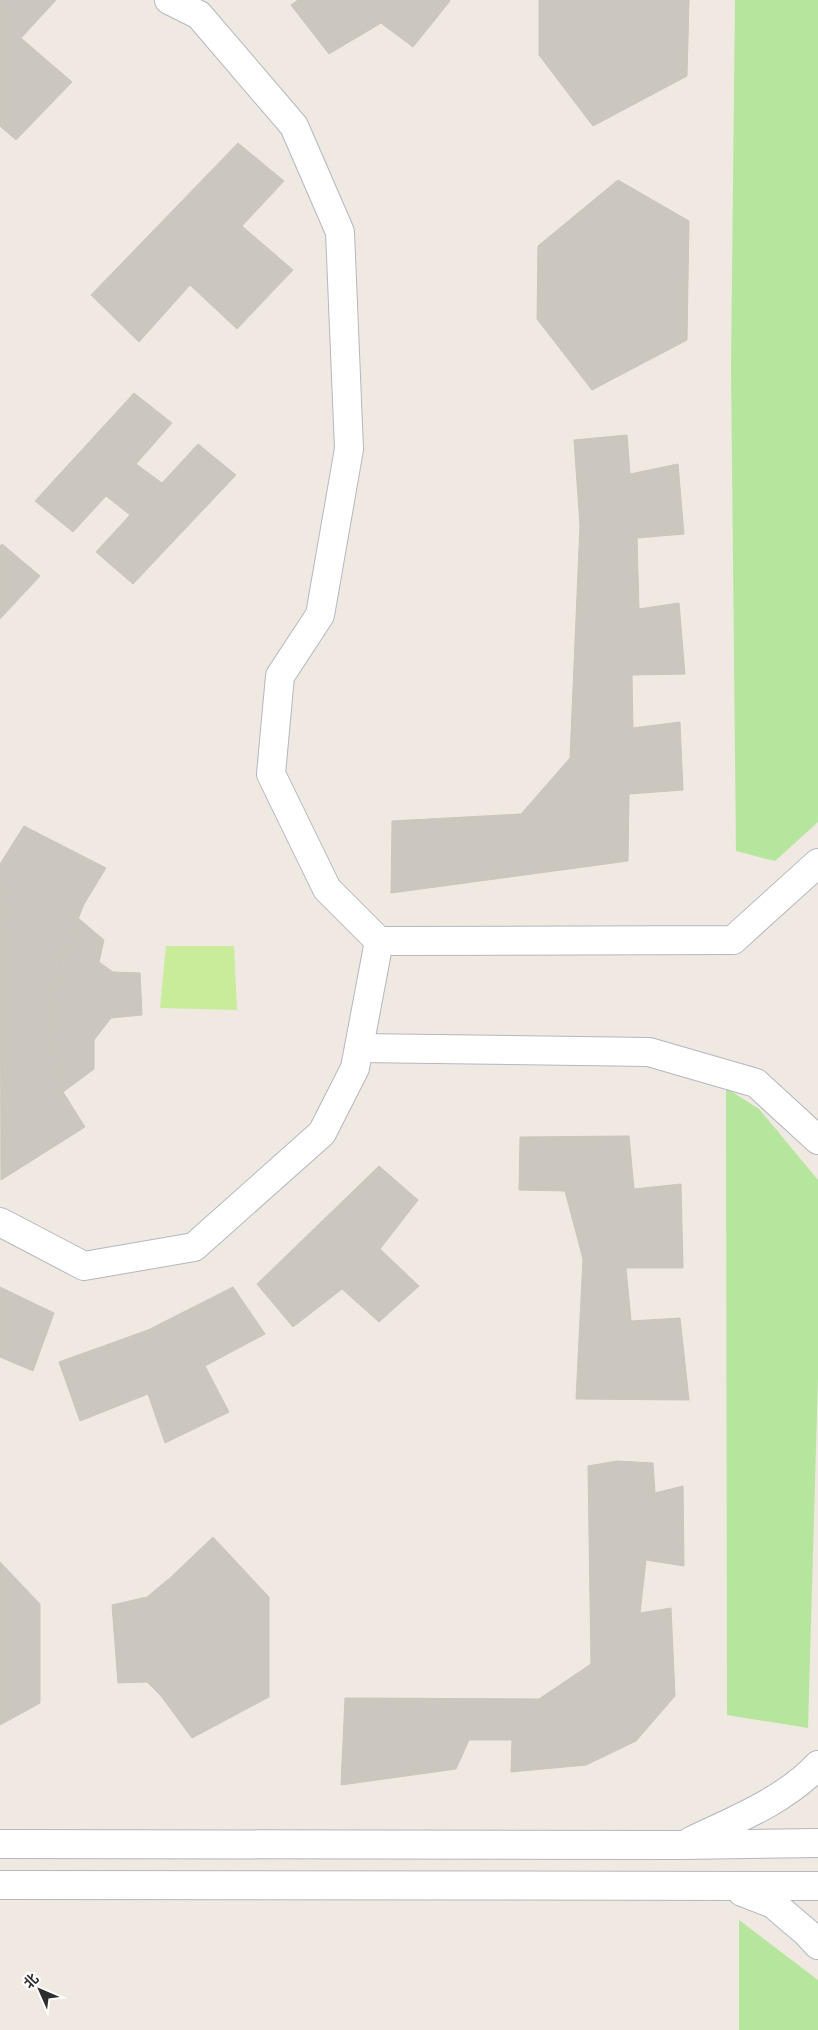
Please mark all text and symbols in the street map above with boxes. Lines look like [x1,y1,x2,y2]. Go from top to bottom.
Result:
north arrow [15,1965,65,2015]
text: 北 [20,1970,41,1991]

